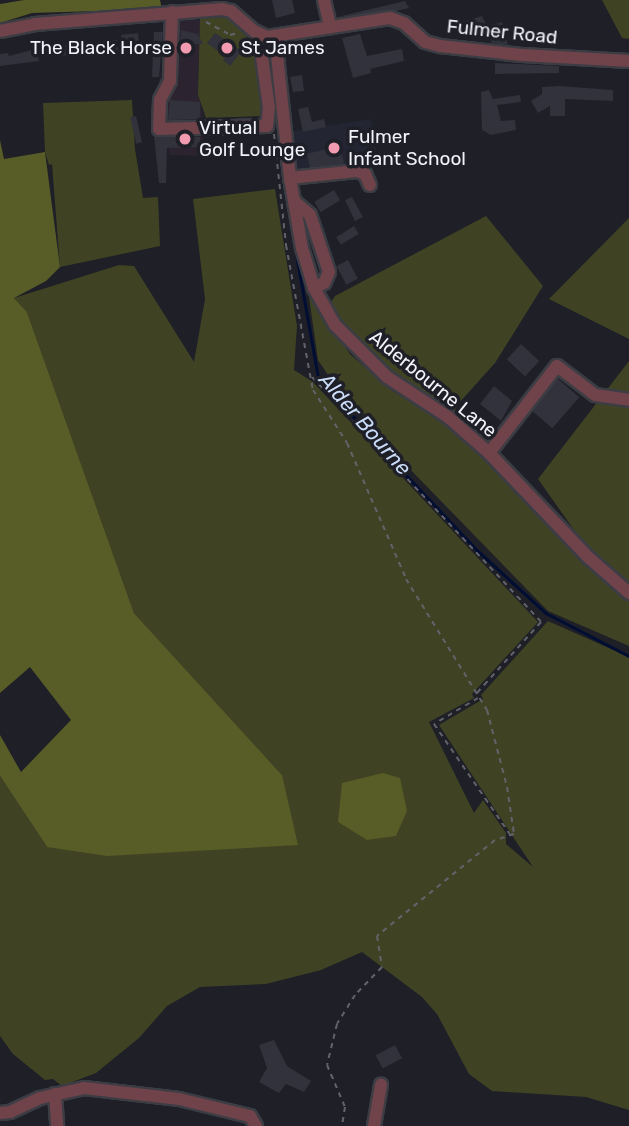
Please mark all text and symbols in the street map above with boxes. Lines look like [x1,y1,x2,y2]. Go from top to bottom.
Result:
street label: Fulmer Road [445,15,559,49]
place label: The Black Horse [30,37,172,59]
place label: St James [241,37,325,59]
marker: The Black Horse [178,40,194,56]
marker: St James [219,40,235,56]
place label: Virtual Golf Lounge [199,117,306,161]
place label: Fulmer Infant School [348,126,466,170]
marker: Virtual Golf Lounge [177,131,193,147]
marker: Fulmer Infant School [326,140,342,156]
street label: Alderbourne Lane [365,326,501,442]
water label: Alder Bourne [314,367,416,481]

